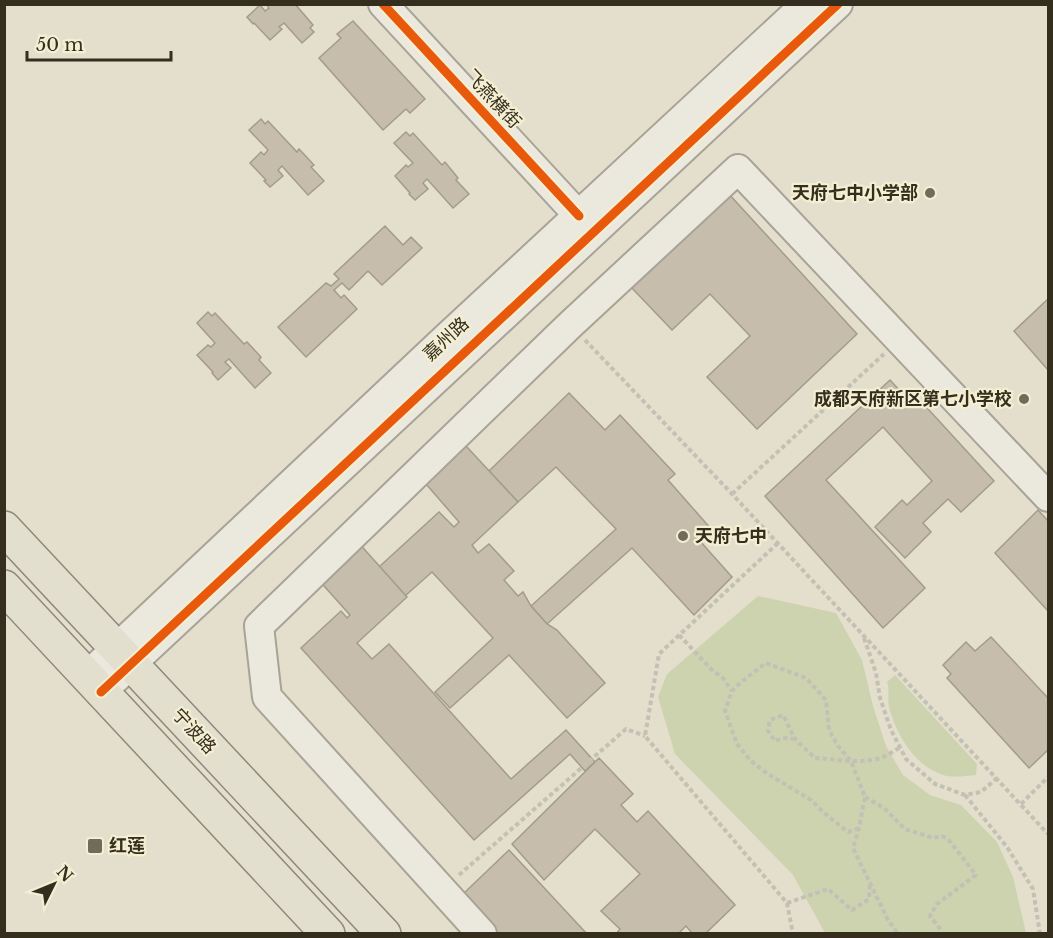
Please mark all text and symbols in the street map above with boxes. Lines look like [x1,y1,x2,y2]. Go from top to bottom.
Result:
scale bar [27,24,171,62]
text: 50 m [36,34,84,56]
street label: 飞燕横街 [460,65,526,133]
place label: 天府七中小学部 [792,182,918,204]
marker: 天府七中小学部 [923,186,937,200]
street label: 嘉州路 [419,313,473,365]
place label: 成都天府新区第七小学校 [814,388,1012,410]
marker: 成都天府新区第七小学校 [1017,392,1031,406]
place label: 天府七中 [695,525,767,547]
marker: 天府七中 [676,529,690,543]
street label: 宁波路 [168,704,220,758]
place label: 红莲 [109,835,145,857]
marker: 红莲 [86,837,104,855]
north arrow [24,854,84,914]
text: N [53,861,77,886]

